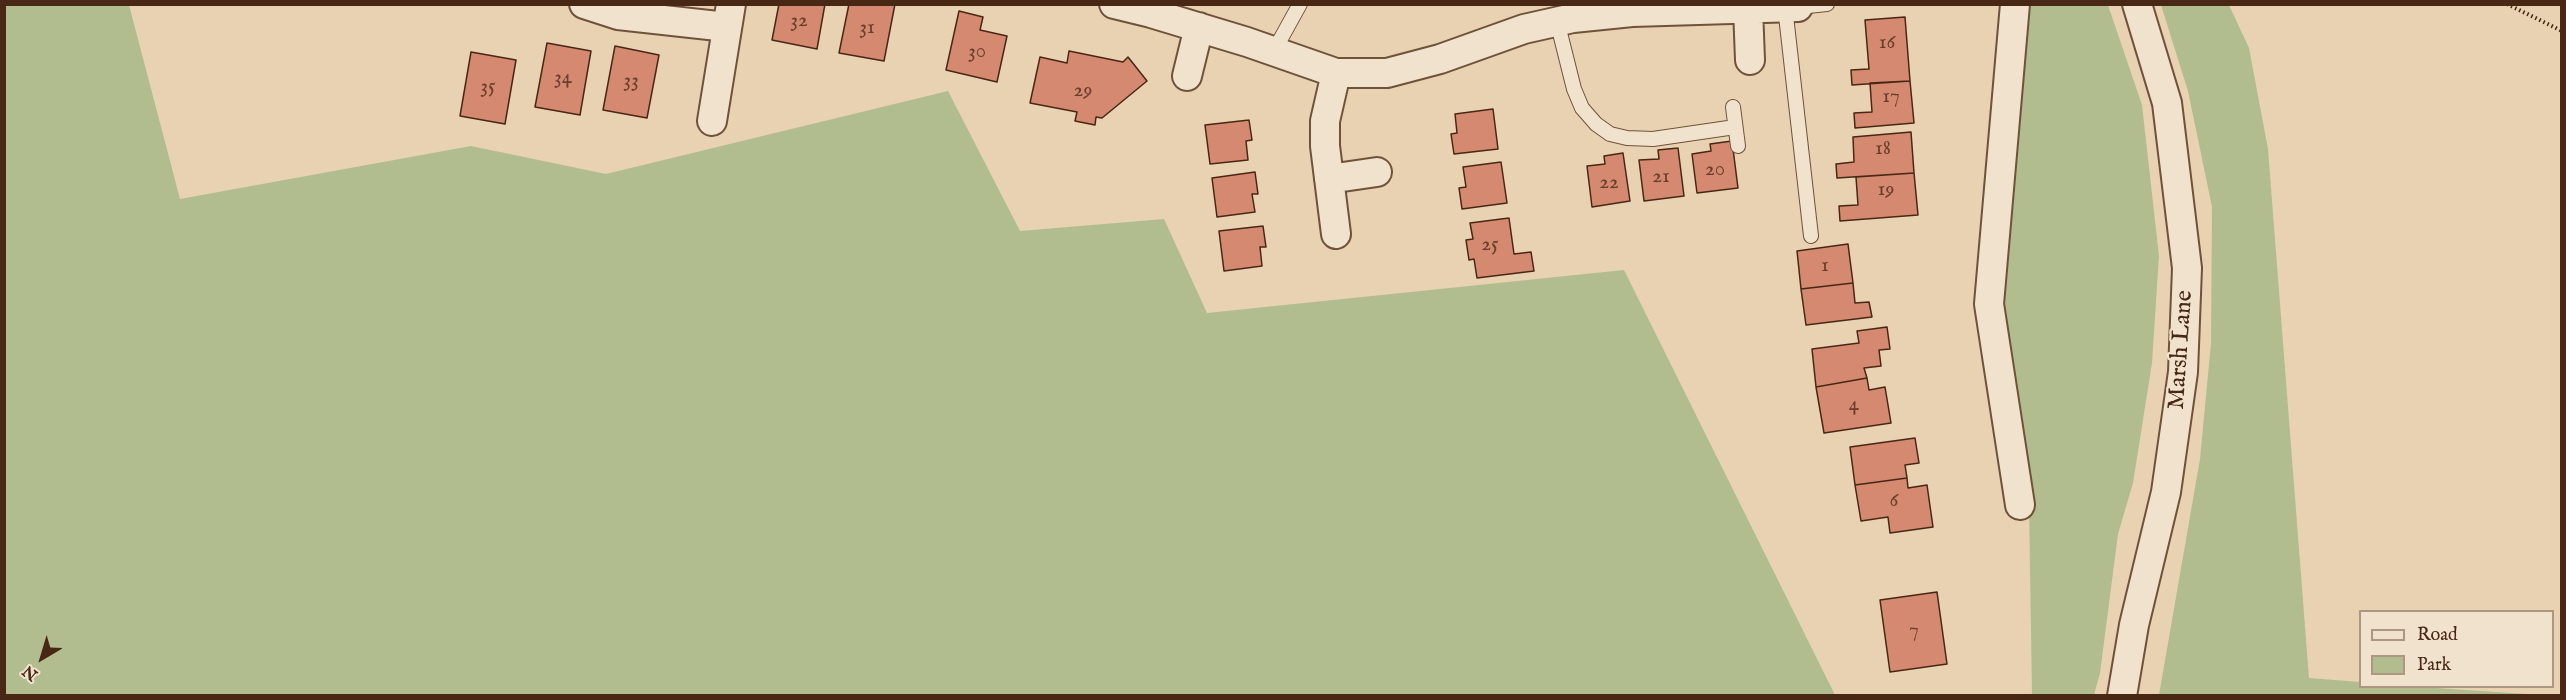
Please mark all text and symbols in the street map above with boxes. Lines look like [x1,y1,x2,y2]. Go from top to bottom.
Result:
house number: 32 [790,9,808,35]
house number: 31 [859,16,875,42]
house number: 16 [1879,31,1895,57]
house number: 30 [968,40,986,66]
house number: 34 [554,66,572,92]
house number: 33 [623,69,639,95]
house number: 35 [480,75,496,101]
house number: 29 [1073,79,1093,105]
house number: 17 [1882,85,1900,111]
house number: 18 [1875,137,1891,163]
house number: 20 [1705,158,1725,184]
house number: 21 [1652,165,1670,191]
house number: 22 [1599,171,1619,197]
house number: 19 [1878,178,1894,204]
house number: 25 [1481,233,1499,259]
house number: 1 [1821,254,1829,280]
street label: Marsh Lane [2163,289,2201,411]
house number: 4 [1849,393,1859,419]
house number: 6 [1890,489,1898,515]
legend [2359,610,2554,688]
house number: 7 [1909,619,1919,645]
text: Road [2417,624,2458,647]
north arrow [12,628,72,688]
text: Park [2417,654,2451,677]
text: N [19,660,43,684]

